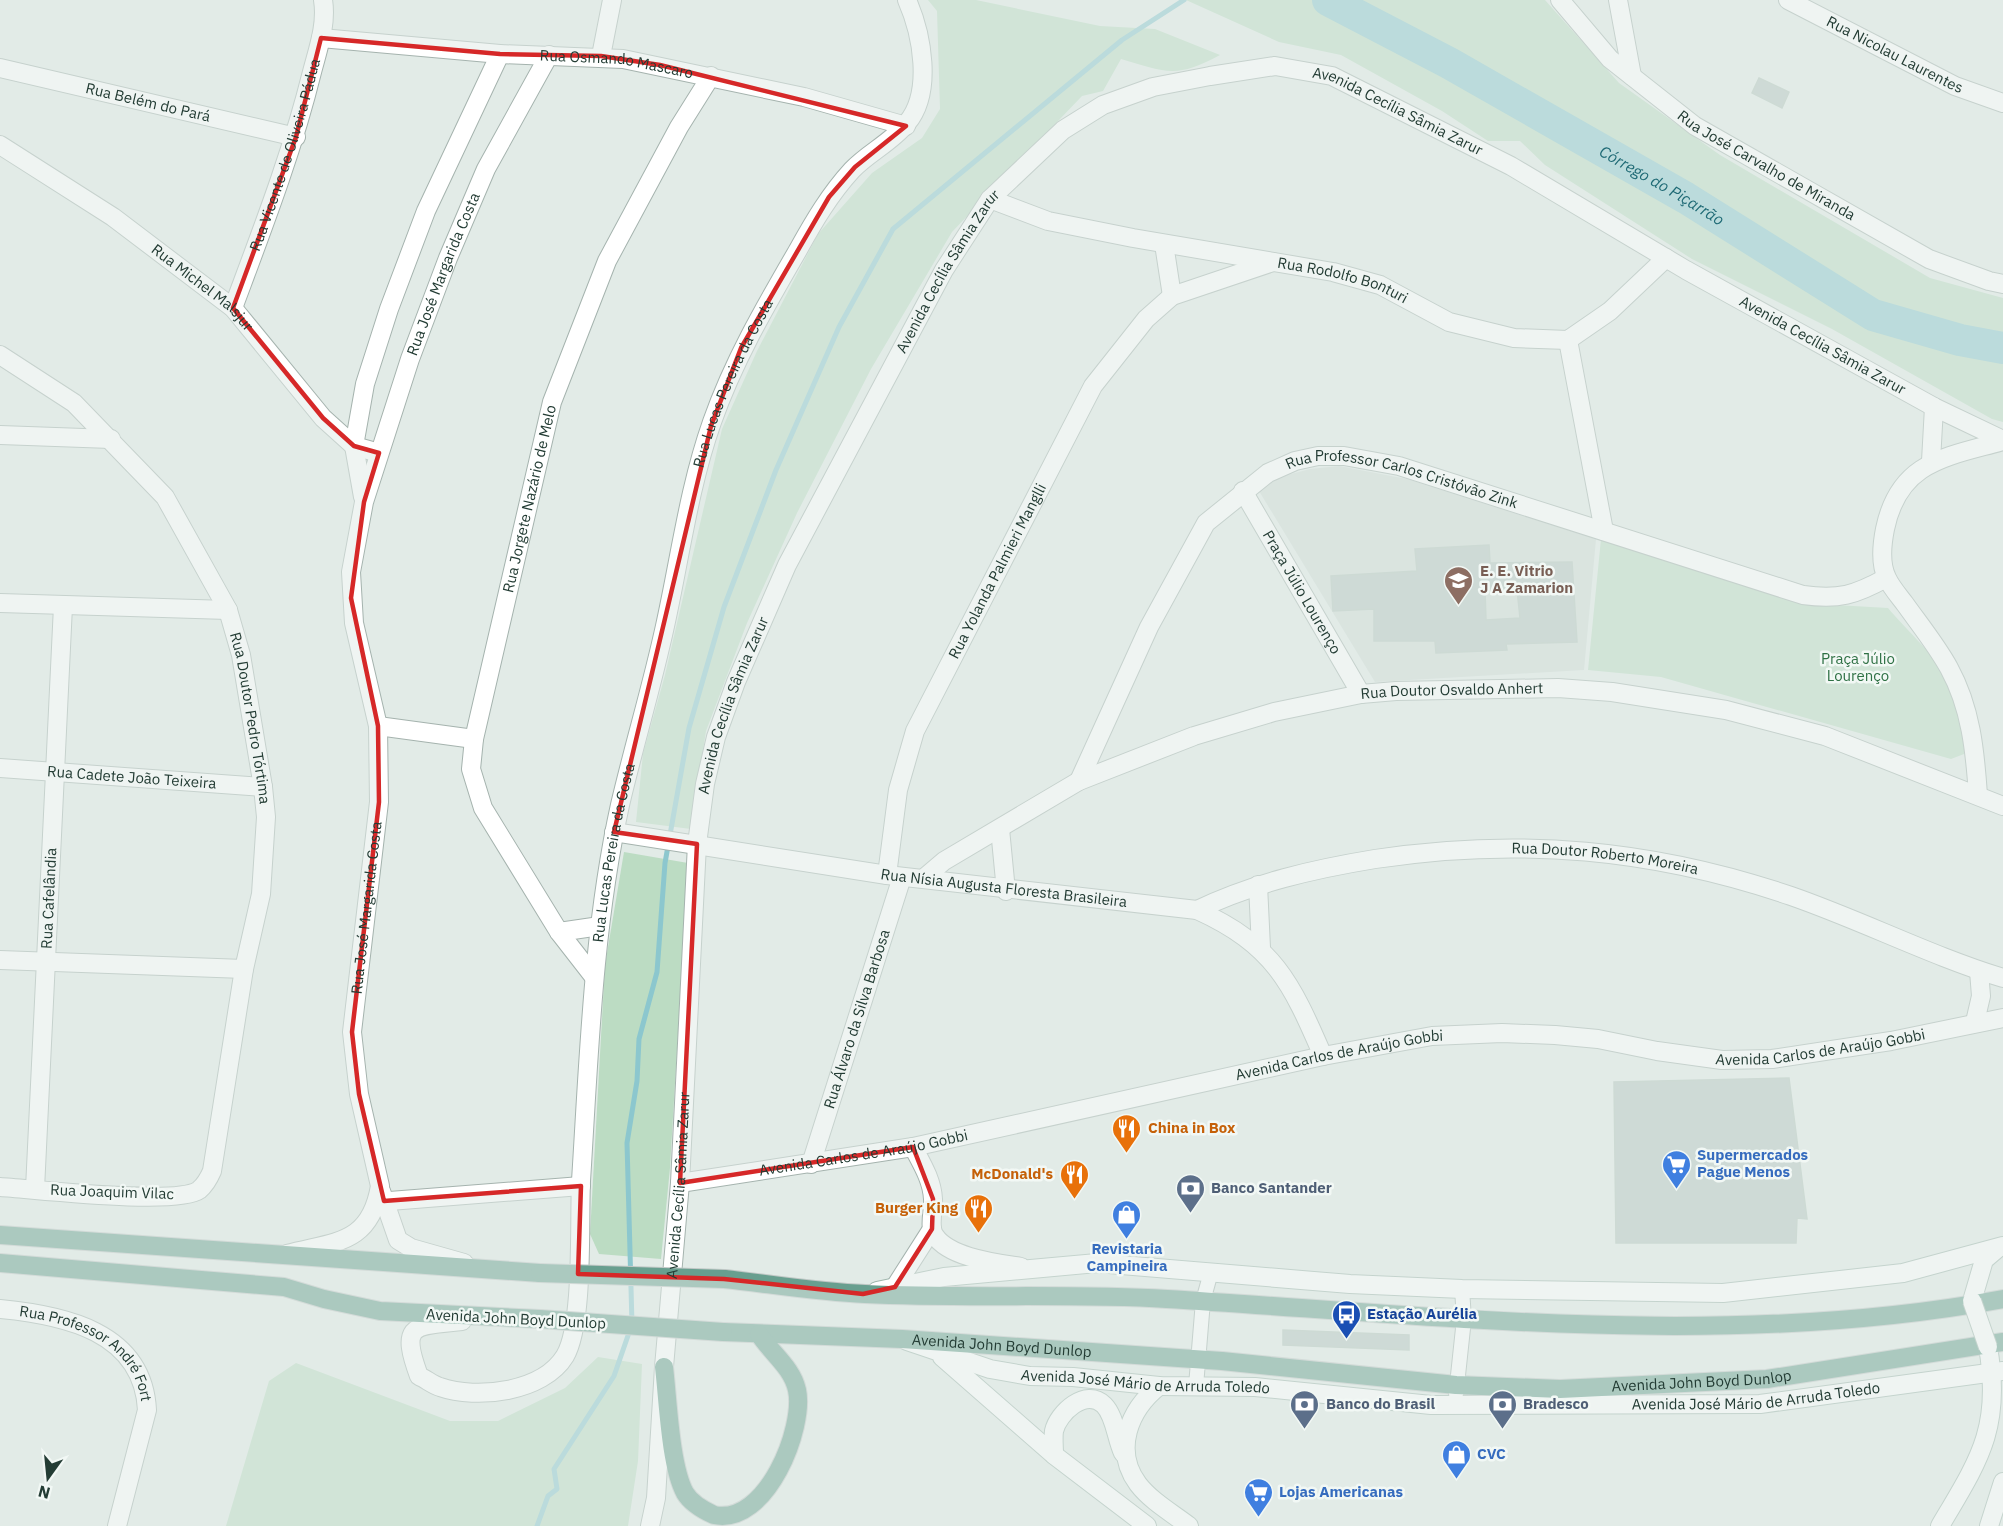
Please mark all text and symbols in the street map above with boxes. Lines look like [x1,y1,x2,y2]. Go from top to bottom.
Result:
street label: Rua Nicolau Laurentes [1823,11,1966,97]
street label: Rua Osmando Mascaro [539,46,695,83]
street label: Rua Vicente de Oliveira Pádua [245,56,324,254]
street label: Avenida Cecília Sâmia Zarur [1311,63,1486,159]
street label: Rua Belém do Pará [84,78,213,126]
street label: Rua José Carvalho de Miranda [1674,106,1859,224]
water label: Córrego do Piçarrão [1596,141,1728,230]
street label: Avenida Cecília Sâmia Zarur [892,185,1004,356]
street label: Rua José Margarida Costa [402,189,484,358]
street label: Rua Michel Malsjur [148,240,258,335]
street label: Rua Rodolfo Bonturi [1276,253,1411,307]
street label: Avenida Cecília Sâmia Zarur [1736,291,1910,399]
street label: Rua Lucas Pereira da Costa [689,295,777,470]
street label: Rua Jorgete Nazário de Melo [498,403,560,594]
street label: Rua Professor Carlos Cristóvão Zink [1282,446,1520,512]
street label: Rua Yolanda Palmieri Manglli [944,480,1050,662]
street label: Praça Júlio Lourenço [1259,527,1346,657]
place label: E. E. Vitrio J A Zamarion [1480,561,1573,597]
school or university icon: E. E. Vitrio J A Zamarion [1443,564,1475,606]
street label: Avenida Cecília Sâmia Zarur [694,613,773,795]
street label: Rua Doutor Pedro Tórtima [226,630,275,805]
park label: Praça Júlio Lourenço [1821,649,1895,685]
street label: Rua Doutor Osvaldo Anhert [1360,678,1543,703]
street label: Rua Cadete João Teixeira [46,761,217,793]
street label: Rua Lucas Pereira da Costa [588,761,639,943]
street label: Rua José Margarida Costa [347,820,386,995]
street label: Rua Doutor Roberto Moreira [1511,838,1700,878]
street label: Rua Cafelândia [37,847,60,949]
street label: Rua Nísia Augusta Floresta Brasileira [879,864,1128,911]
street label: Rua Álvaro da Silva Barbosa [819,927,894,1111]
street label: Avenida Carlos de Araújo Gobbi [1714,1024,1927,1069]
street label: Avenida Carlos de Araújo Gobbi [1233,1026,1444,1084]
street label: Avenida Cecília Sâmia Zarur [662,1091,694,1280]
restaurant icon: China in Box [1111,1112,1143,1154]
place label: China in Box [1148,1118,1236,1137]
street label: Avenida Carlos de Araújo Gobbi [758,1125,970,1180]
place label: Supermercados Pague Menos [1697,1145,1809,1181]
supermarket icon: Supermercados Pague Menos [1660,1148,1692,1190]
restaurant icon: McDonald's [1058,1158,1090,1200]
place label: McDonald's [971,1164,1053,1183]
bank icon: Banco Santander [1174,1172,1206,1214]
place label: Banco Santander [1211,1178,1332,1197]
street label: Rua Joaquim Vilac [50,1180,175,1203]
restaurant icon: Burger King [963,1192,995,1234]
place label: Burger King [875,1198,959,1217]
shop icon: Revistaria Campineira [1111,1198,1143,1240]
place label: Revistaria Campineira [1086,1239,1168,1275]
bus stop icon: Estação Aurélia [1330,1298,1362,1340]
street label: Rua Professor André Fort [18,1301,156,1403]
street label: Avenida John Boyd Dunlop [426,1304,606,1333]
place label: Estação Aurélia [1367,1304,1478,1323]
street label: Avenida John Boyd Dunlop [911,1330,1092,1361]
street label: Avenida José Mário de Arruda Toledo [1020,1365,1271,1397]
street label: Avenida John Boyd Dunlop [1611,1365,1793,1395]
street label: Avenida José Mário de Arruda Toledo [1632,1378,1881,1413]
bank icon: Banco do Brasil [1289,1388,1321,1430]
bank icon: Bradesco [1486,1388,1518,1430]
place label: Banco do Brasil [1326,1394,1436,1413]
place label: Bradesco [1523,1394,1589,1413]
shop icon: CVC [1440,1438,1472,1480]
place label: CVC [1477,1444,1506,1463]
north arrow [18,1448,78,1508]
supermarket icon: Lojas Americanas [1242,1476,1274,1518]
text: N [36,1481,52,1504]
place label: Lojas Americanas [1279,1482,1403,1501]

